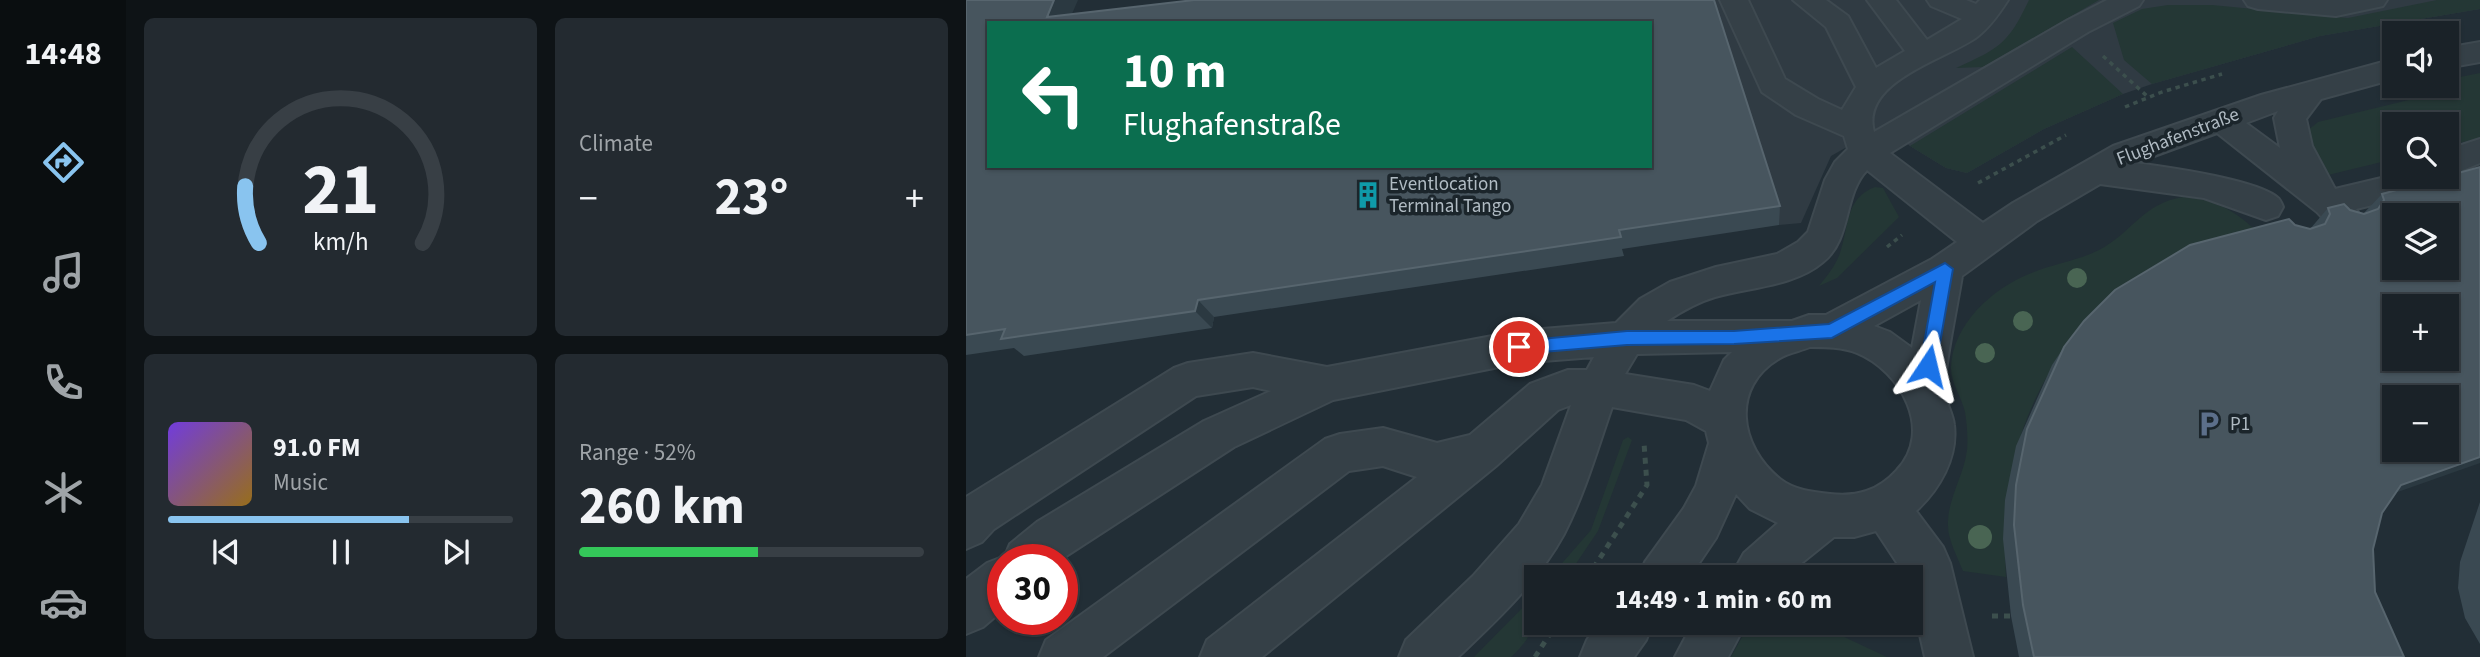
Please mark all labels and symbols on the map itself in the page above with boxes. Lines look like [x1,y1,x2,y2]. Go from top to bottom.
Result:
street label: Flughafenstraße [2113,101,2243,173]
place label: Eventlocation Terminal Tango [1389,171,1511,220]
building icon: Eventlocation Terminal Tango [1353,180,1383,210]
pin [1489,317,1549,377]
position arrow [1891,329,1965,403]
parking icon: P1 [2194,409,2224,439]
place label: P1 [2230,411,2250,438]
speed limit sign: 30 [987,544,1078,635]

